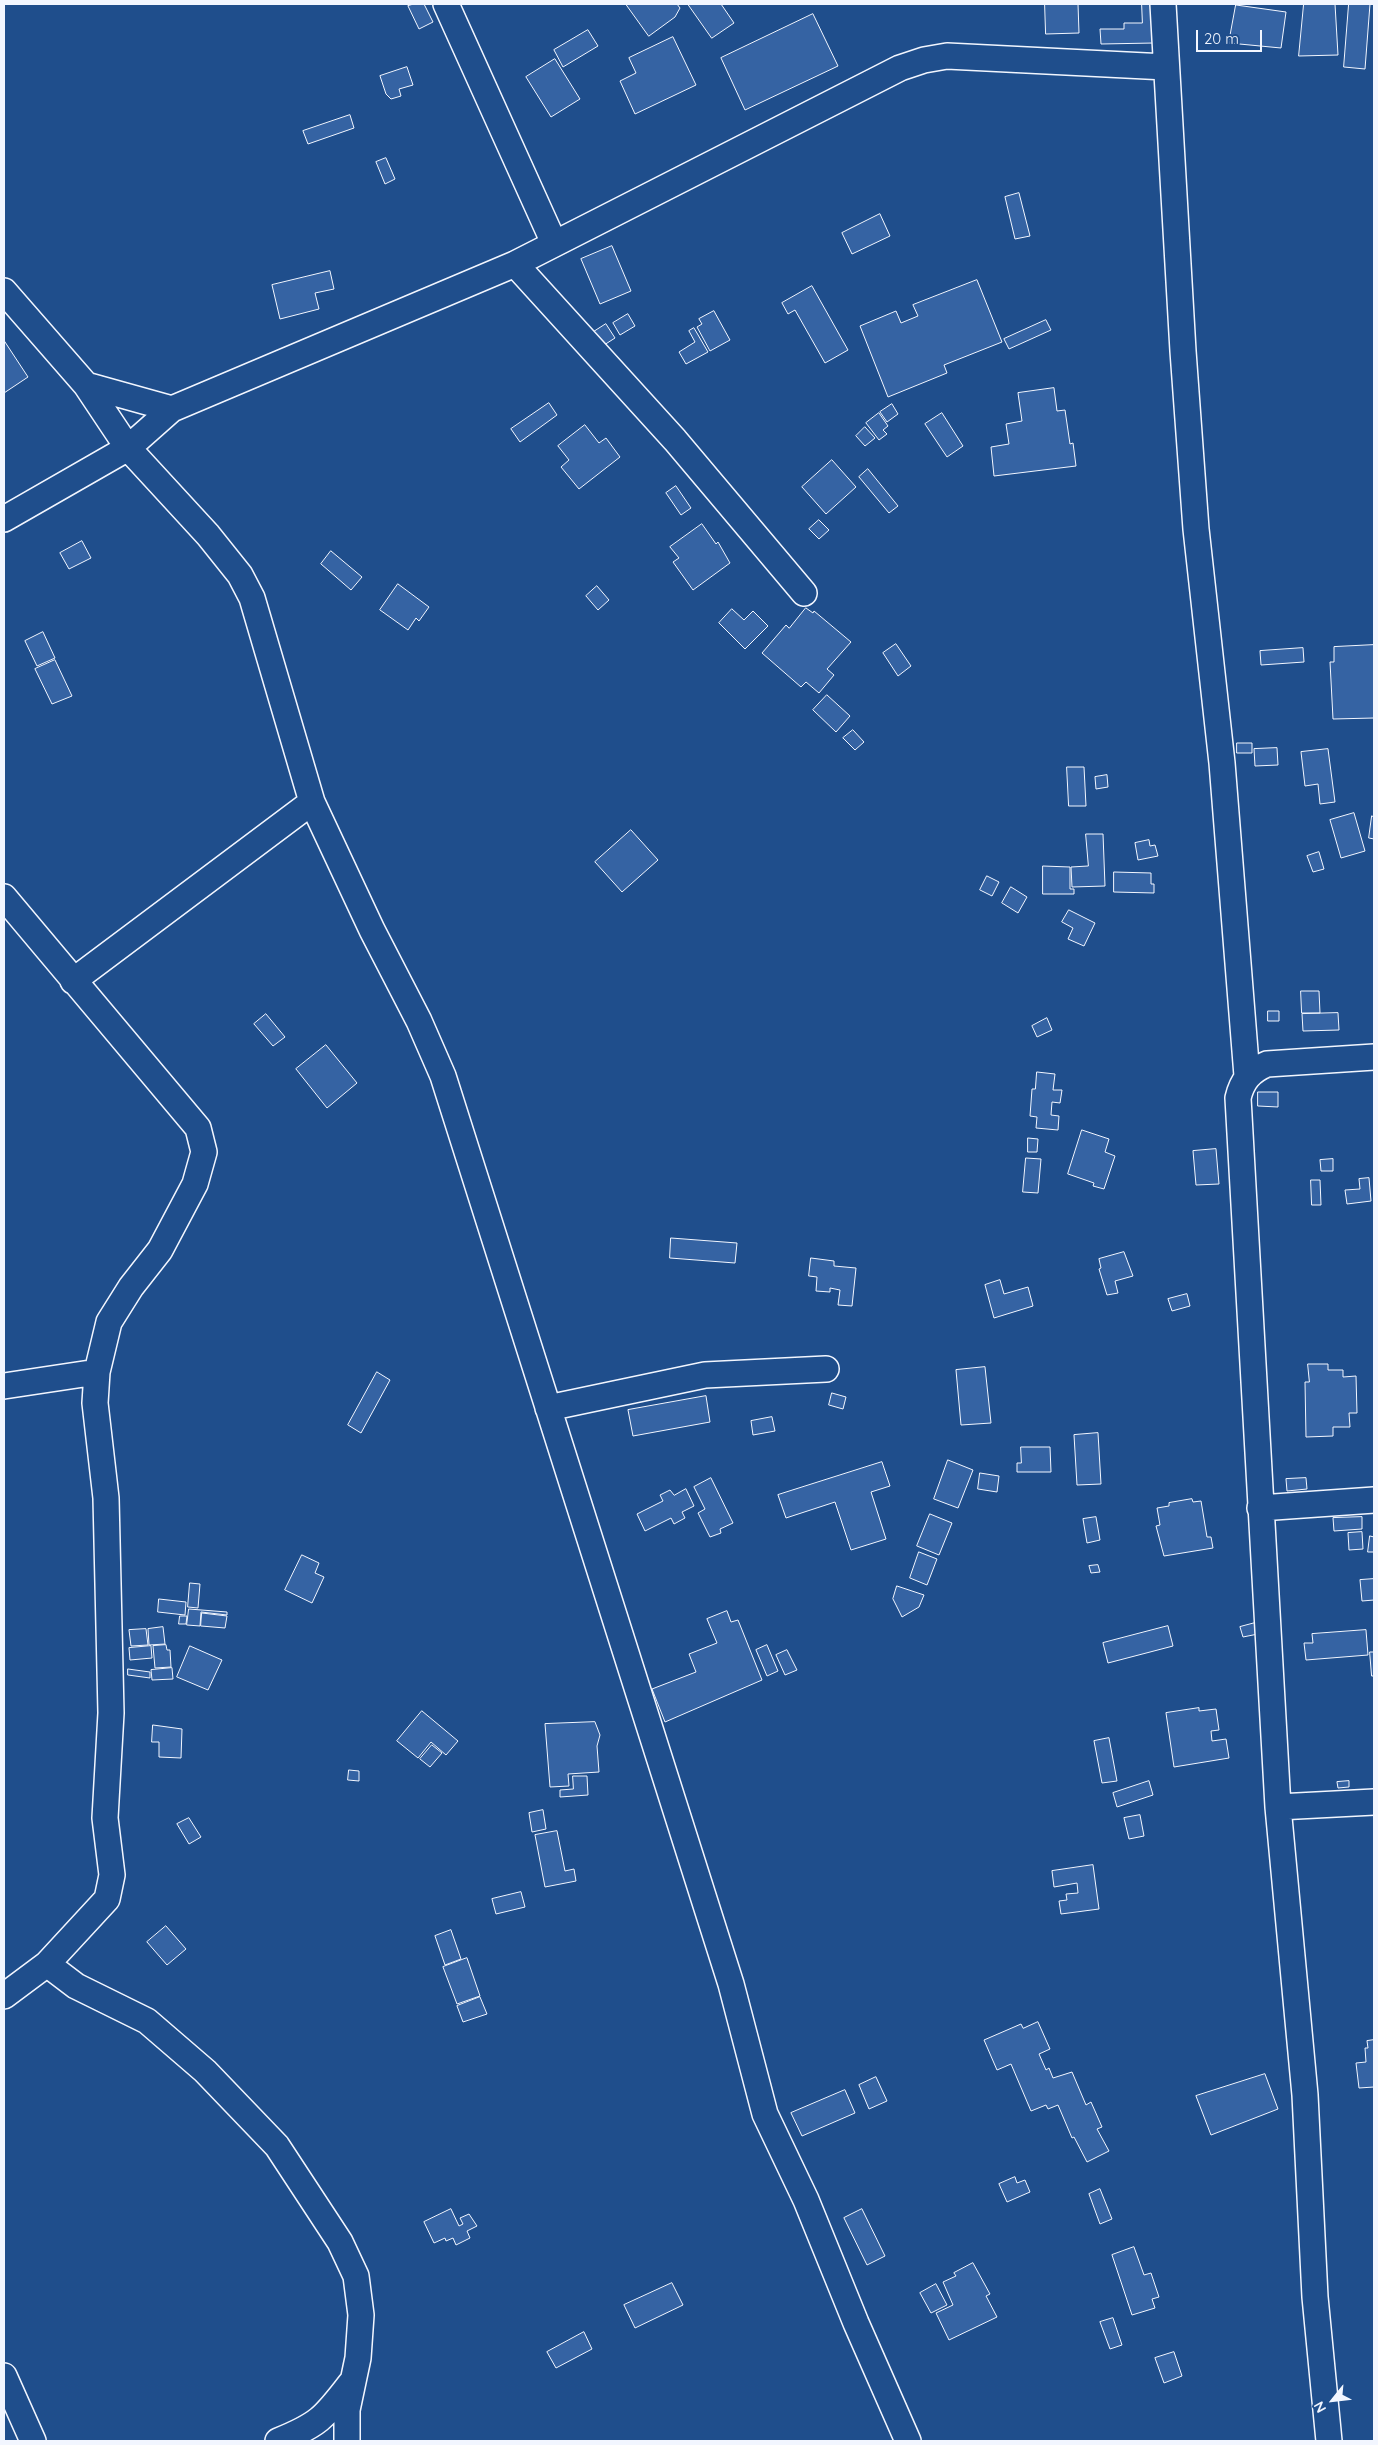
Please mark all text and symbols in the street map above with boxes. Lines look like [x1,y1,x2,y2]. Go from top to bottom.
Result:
scale bar [1198,20,1264,52]
text: 20 m [1204,29,1239,48]
north arrow [1308,2375,1358,2425]
text: N [1310,2398,1330,2416]

